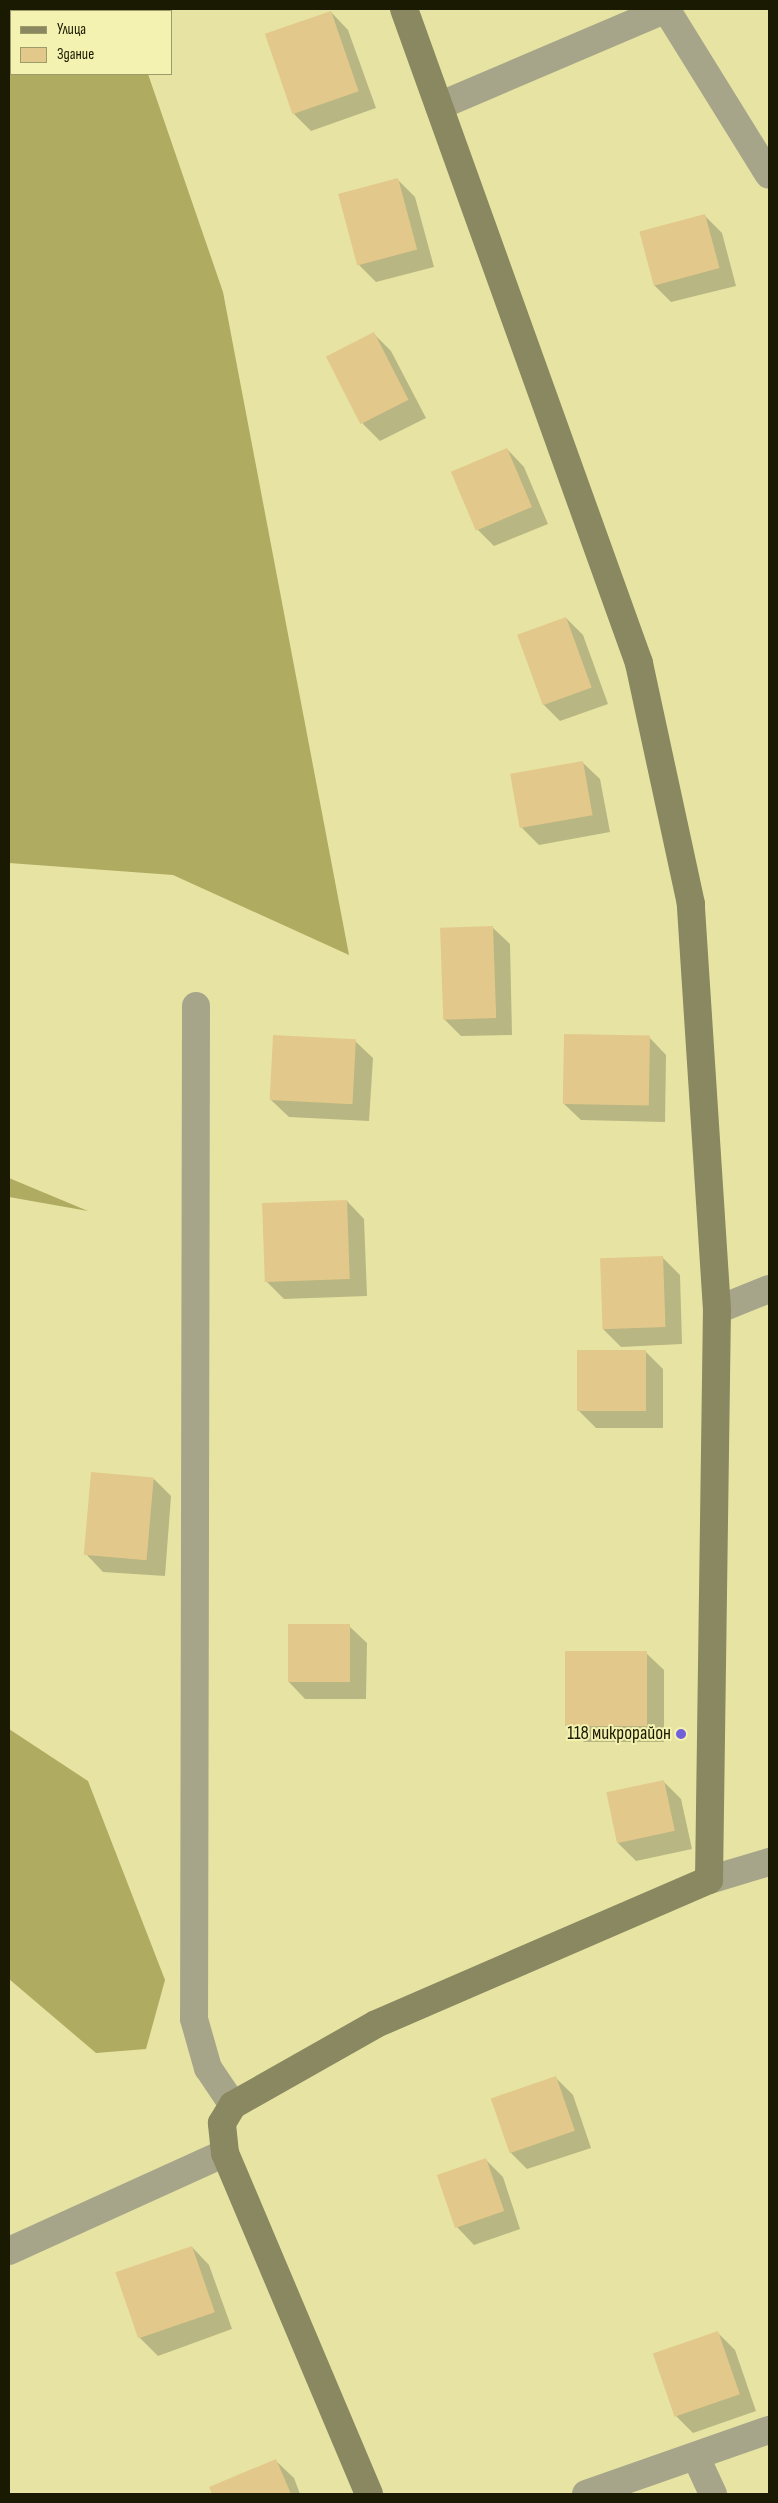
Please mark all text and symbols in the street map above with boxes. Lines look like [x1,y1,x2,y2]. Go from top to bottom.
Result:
legend [10,10,172,75]
text: Улица [57,20,86,39]
text: Здание [57,45,94,64]
place label: 118 микрорайон [567,1723,671,1745]
marker: 118 микрорайон [675,1728,687,1740]

